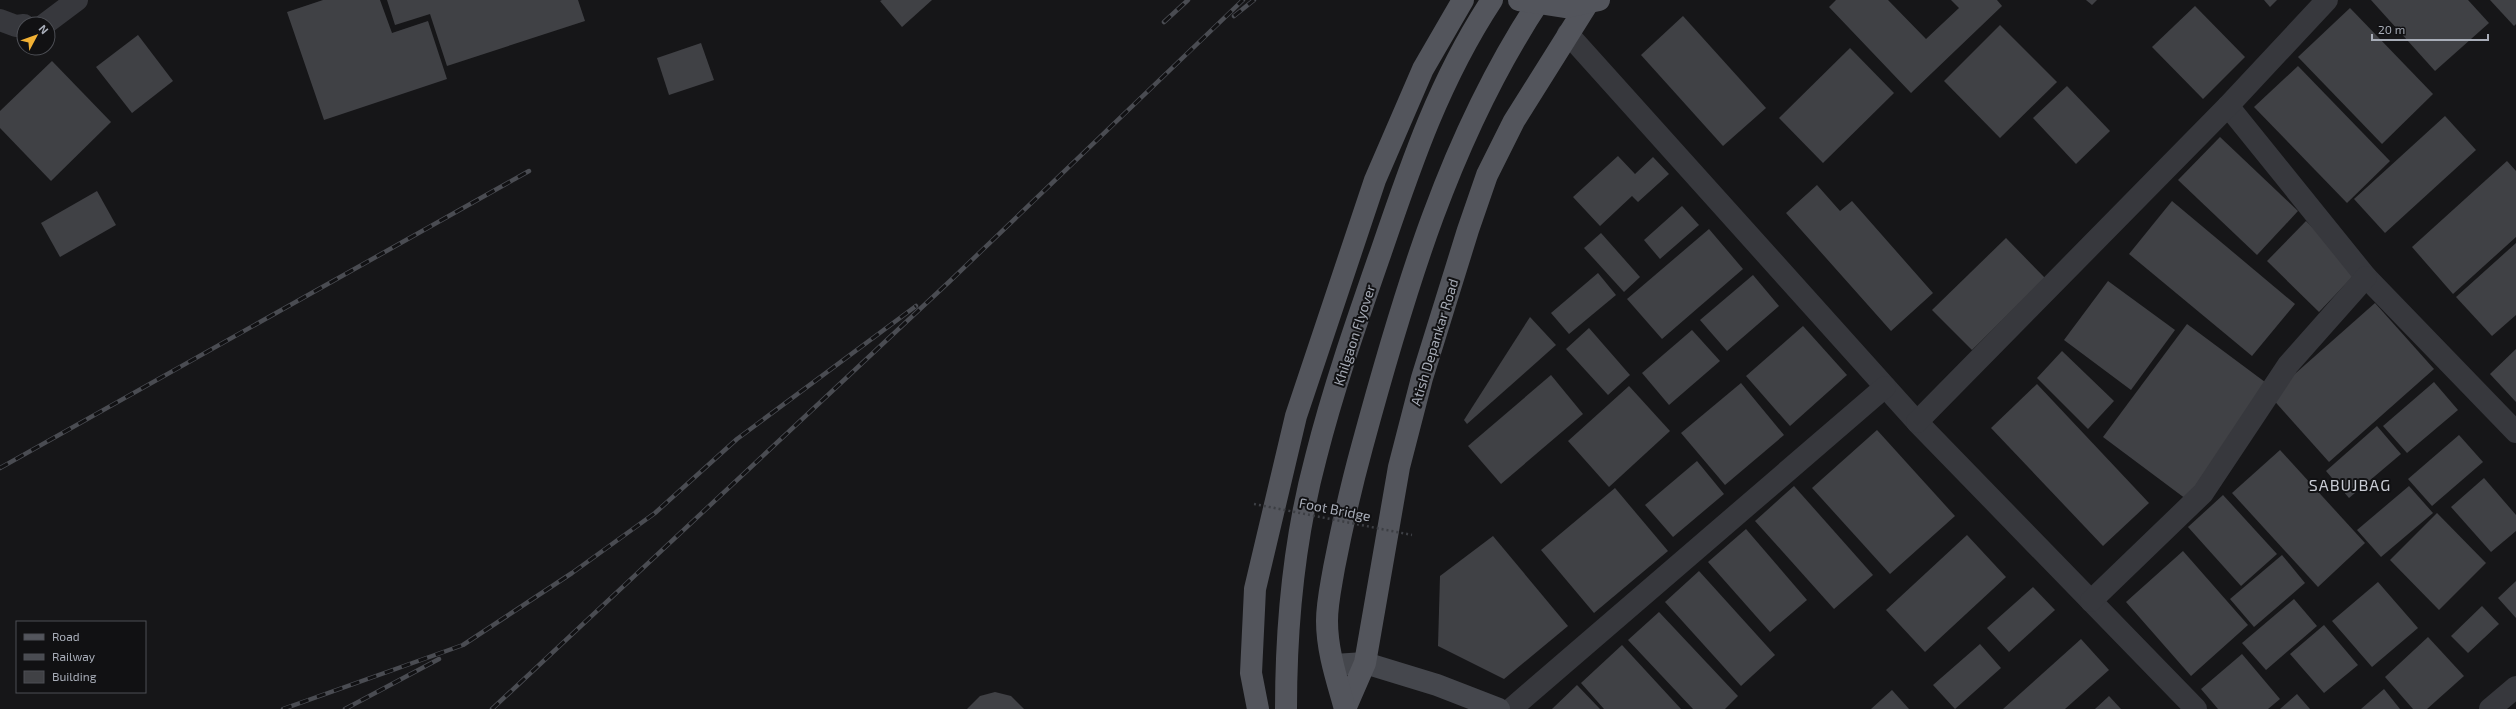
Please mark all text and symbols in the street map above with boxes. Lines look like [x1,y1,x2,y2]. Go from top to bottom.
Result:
north arrow [16,16,56,56]
scale bar [2372,16,2488,42]
text: N [36,22,51,36]
text: 20 m [2378,22,2405,36]
street label: Atish Depankar Road [1407,276,1461,408]
street label: Khilgaon Flyover [1330,282,1379,388]
district label: SABUJBAG [2309,475,2391,494]
street label: Foot Bridge [1298,494,1372,524]
legend [16,621,146,693]
text: Road [52,629,80,643]
text: Railway [52,649,96,663]
text: Building [52,669,97,683]

